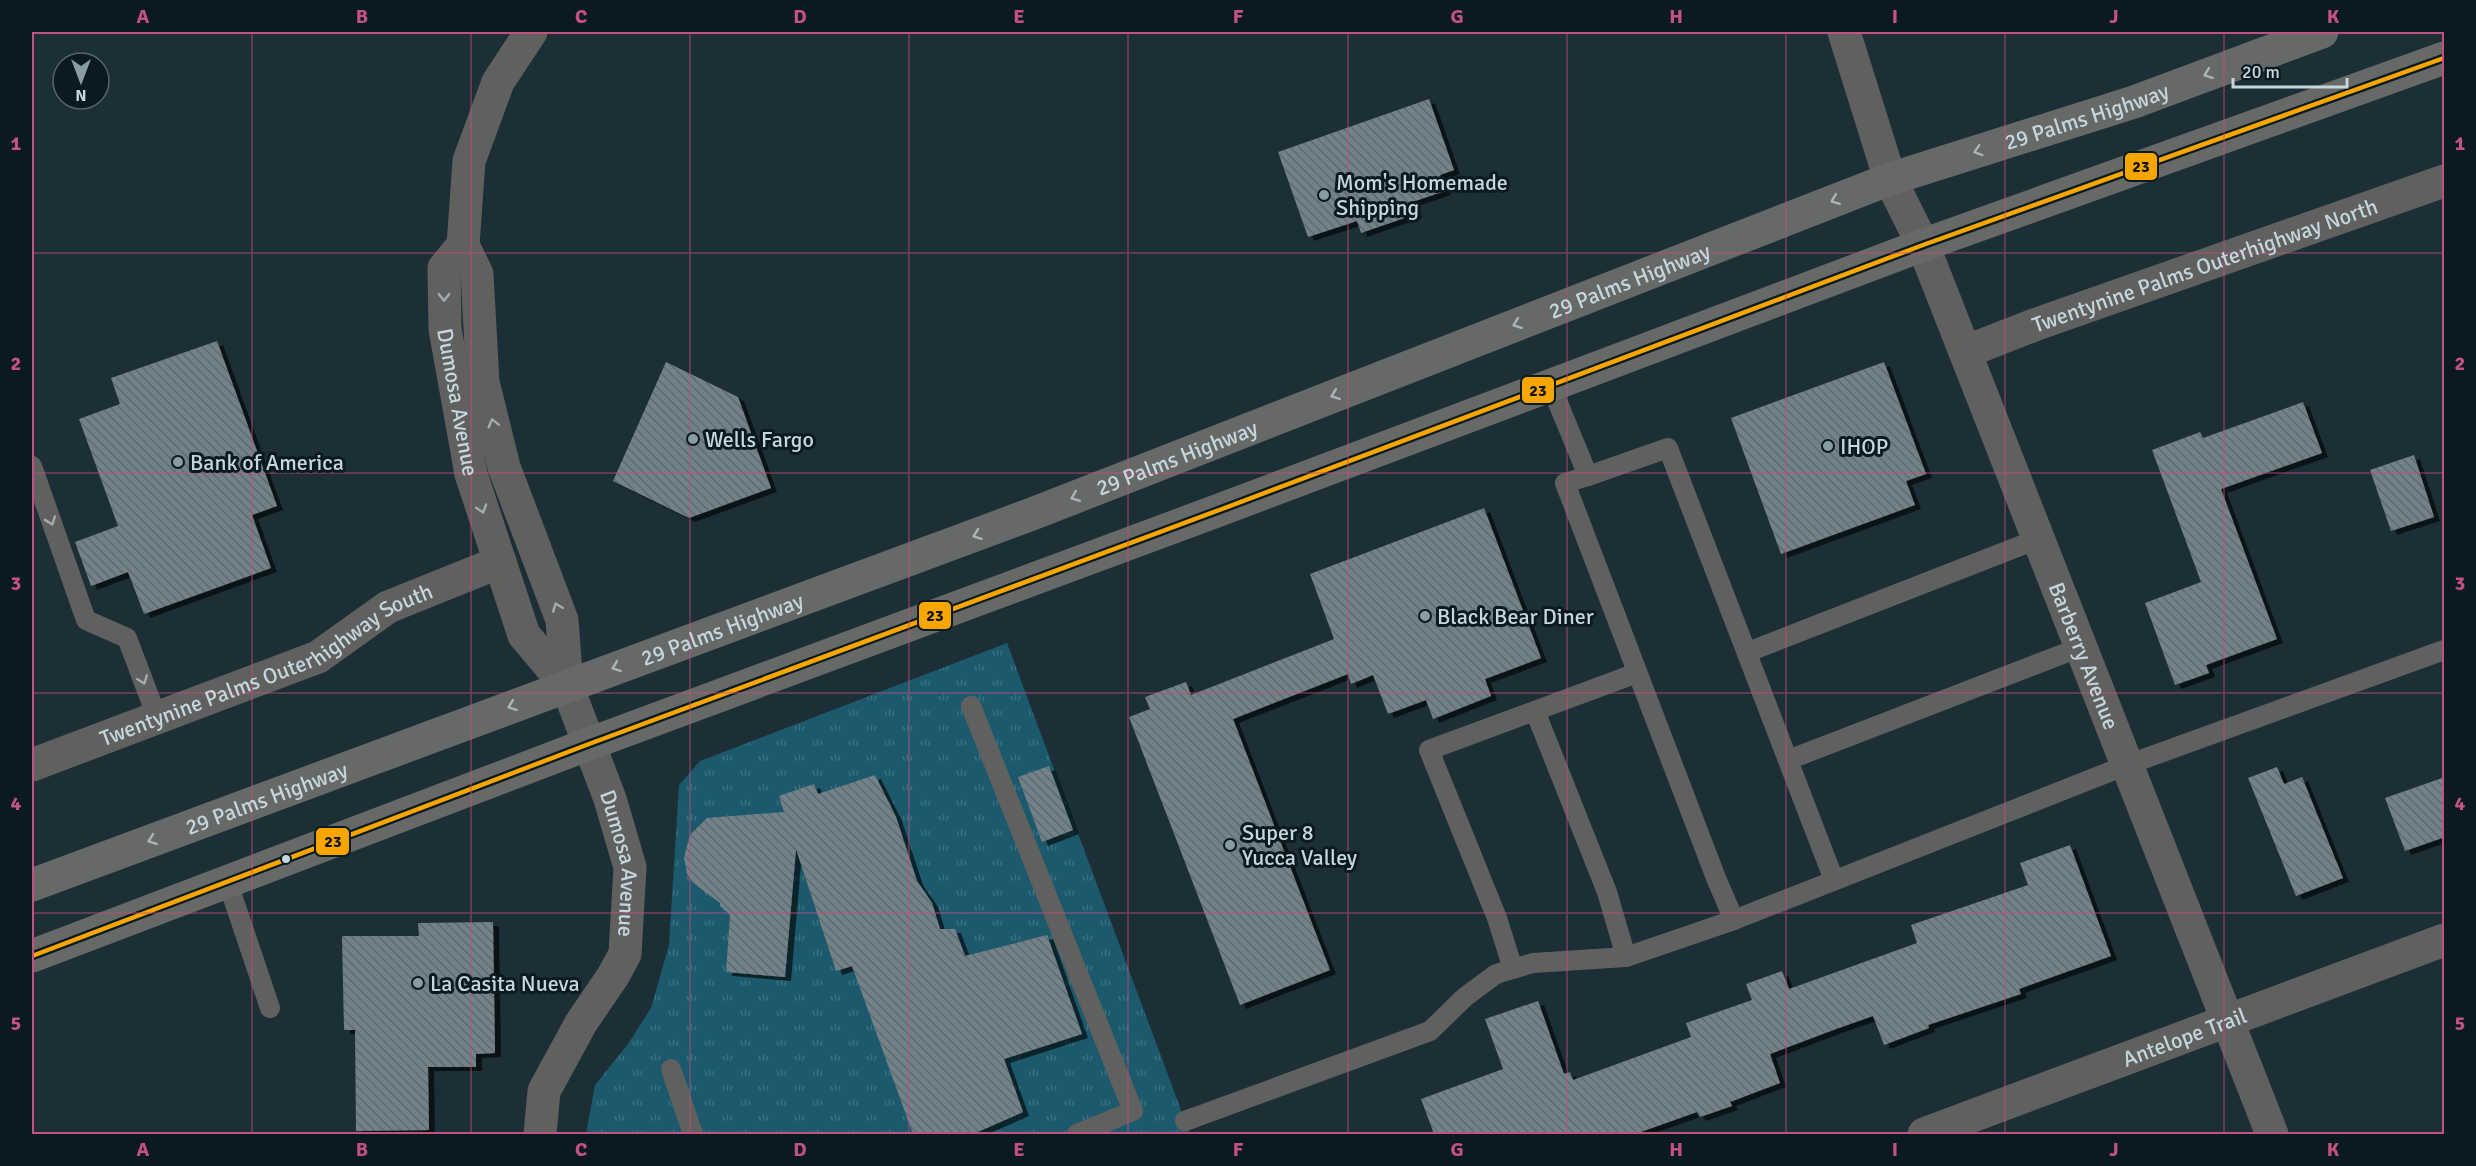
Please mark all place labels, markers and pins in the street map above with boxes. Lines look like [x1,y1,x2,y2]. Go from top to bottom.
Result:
place label: Mom's Homemade Shipping [1336,169,1508,221]
marker: Mom's Homemade Shipping [1317,188,1331,202]
place label: Wells Fargo [705,426,814,453]
marker: Wells Fargo [686,432,700,446]
place label: IHOP [1840,433,1888,460]
marker: IHOP [1821,439,1835,453]
place label: Bank of America [190,449,344,476]
marker: Bank of America [171,455,185,469]
place label: Black Bear Diner [1437,603,1594,630]
marker: Black Bear Diner [1418,609,1432,623]
place label: Super 8 Yucca Valley [1242,819,1358,871]
marker: Super 8 Yucca Valley [1223,838,1237,852]
unlabelled marker [280,853,292,865]
place label: La Casita Nueva [430,970,580,997]
marker: La Casita Nueva [411,976,425,990]

